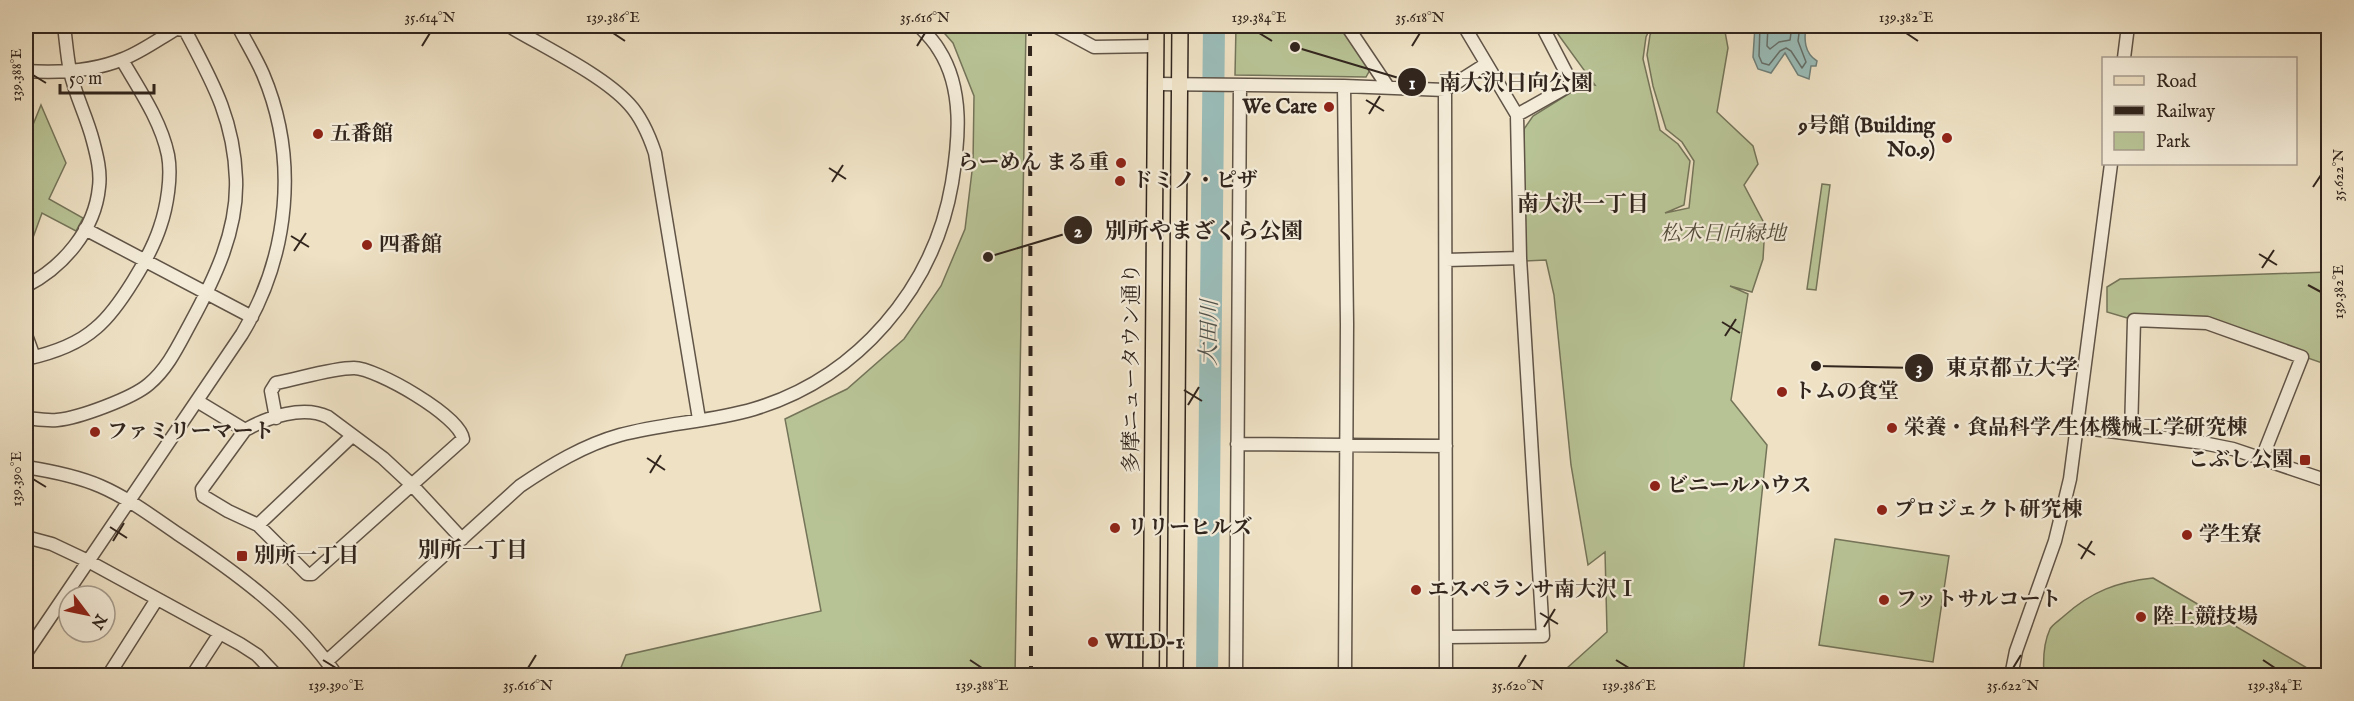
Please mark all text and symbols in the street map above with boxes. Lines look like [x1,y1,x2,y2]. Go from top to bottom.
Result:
text: 35.614°N [404,8,456,27]
text: 139.386°E [586,8,640,27]
text: 35.616°N [900,8,950,27]
text: 139.384°E [1232,8,1286,27]
text: 35.618°N [1395,8,1445,27]
text: 139.382°E [1879,8,1933,27]
text: 139.388°E [7,48,26,102]
scale bar [60,57,154,95]
legend [2102,57,2297,165]
callout: 南大沢日向公園 [1397,62,1605,102]
text: 50 m [69,68,102,91]
text: 南大沢日向公園 [1439,70,1593,98]
text: Road [2156,71,2197,94]
text: 1 [1409,73,1416,96]
place label: We Care [1241,94,1317,121]
marker: We Care [1322,100,1336,114]
text: Railway [2156,101,2215,124]
place label: 9号館 (Building No.9) [1797,113,1936,164]
place label: 五番館 [330,121,393,148]
marker: 五番館 [311,127,325,141]
marker: 9号館 (Building No.9) [1940,131,1954,145]
text: Park [2156,131,2191,154]
text: 35.622°N [2329,149,2348,201]
place label: らーめん まる重 [957,150,1109,177]
marker: らーめん まる重 [1114,156,1128,170]
place label: ドミノ・ピザ [1132,168,1258,195]
marker: ドミノ・ピザ [1113,174,1127,188]
district label: 南大沢一丁目 [1517,191,1649,219]
callout: 別所やまざくら公園 [1063,210,1315,250]
text: 別所やまざくら公園 [1105,218,1303,246]
text: 2 [1074,221,1083,244]
park label: 松木日向緑地 [1660,221,1788,248]
place label: 四番館 [379,232,442,259]
marker: 四番館 [360,238,374,252]
street label: 多摩ニュータウン通り [1119,263,1146,473]
text: 139.382°E [2329,265,2348,319]
water label: 大田川 [1195,298,1225,366]
callout: 東京都立大学 [1904,348,2090,388]
text: 東京都立大学 [1946,355,2078,383]
text: 3 [1916,358,1922,381]
place label: トムの食堂 [1794,379,1899,406]
marker: トムの食堂 [1775,385,1789,399]
place label: 栄養・食品科学/生体機械工学研究棟 [1904,415,2247,442]
place label: ファミリーマート [107,419,275,446]
marker: 栄養・食品科学/生体機械工学研究棟 [1885,421,1899,435]
marker: ファミリーマート [88,425,102,439]
place label: こぶし公園 [2188,447,2293,474]
text: 139.390°E [7,451,26,507]
marker: こぶし公園 [2298,453,2312,467]
place label: ビニールハウス [1667,473,1811,500]
marker: ビニールハウス [1648,479,1662,493]
place label: プロジェクト研究棟 [1894,497,2083,524]
marker: プロジェクト研究棟 [1875,503,1889,517]
place label: リリーヒルズ [1127,515,1252,542]
marker: リリーヒルズ [1108,521,1122,535]
place label: 学生寮 [2199,522,2262,549]
marker: 学生寮 [2180,528,2194,542]
district label: 別所一丁目 [418,537,528,565]
place label: 別所一丁目 [254,543,359,570]
marker: 別所一丁目 [235,549,249,563]
place label: エスペランサ南大沢Ⅰ [1428,577,1638,604]
marker: エスペランサ南大沢Ⅰ [1409,583,1423,597]
north arrow [57,584,117,644]
place label: フットサルコート [1896,587,2061,614]
marker: フットサルコート [1877,593,1891,607]
place label: 陸上競技場 [2153,604,2258,631]
text: N [86,609,111,632]
marker: 陸上競技場 [2134,610,2148,624]
place label: WILD-1 [1104,629,1184,656]
marker: WILD-1 [1086,635,1100,649]
text: 139.390°E [308,676,364,695]
text: 35.616°N [503,676,553,695]
text: 139.388°E [955,676,1009,695]
text: 35.620°N [1492,676,1544,695]
text: 139.386°E [1602,676,1656,695]
text: 35.622°N [1987,676,2039,695]
text: 139.384°E [2248,676,2302,695]

